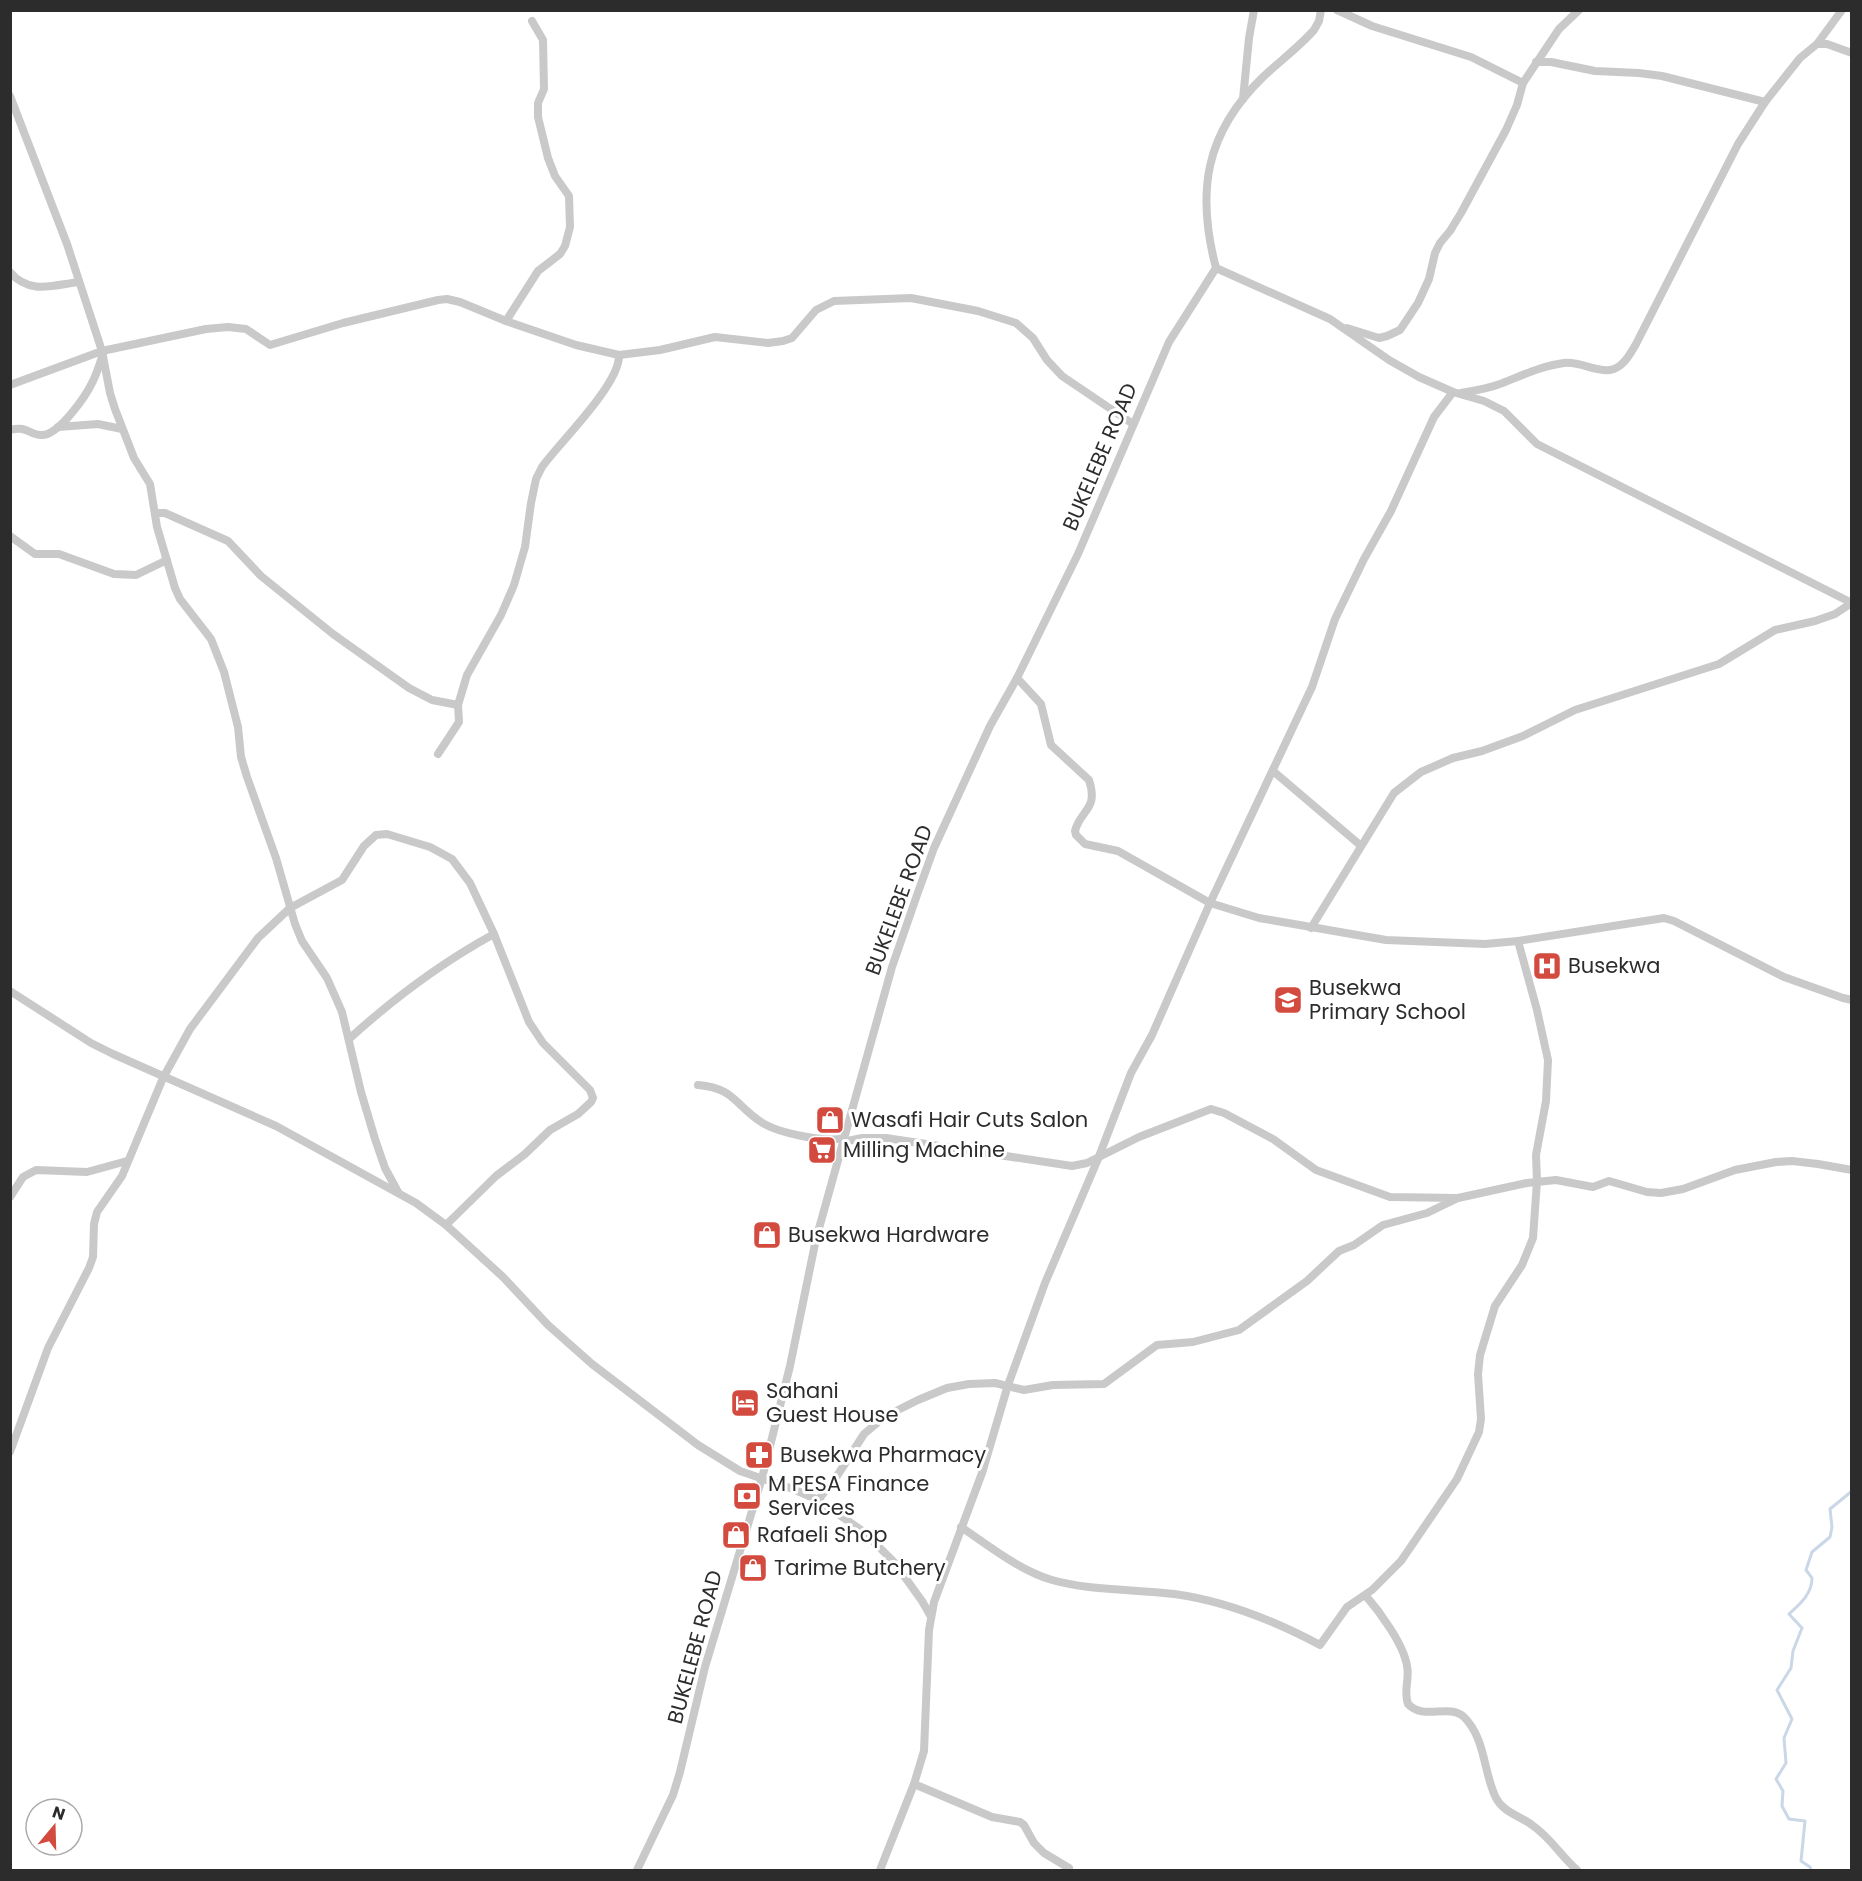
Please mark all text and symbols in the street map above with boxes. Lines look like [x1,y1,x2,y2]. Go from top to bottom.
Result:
street label: BUKELEBE ROAD [1055,379,1144,535]
street label: BUKELEBE ROAD [858,821,939,979]
hospital icon: Busekwa [1531,950,1563,982]
place label: Busekwa [1568,951,1661,980]
place label: Busekwa Primary School [1309,973,1466,1026]
school or university icon: Busekwa Primary School [1272,984,1304,1016]
shop icon: Wasafi Hair Cuts Salon [814,1104,846,1136]
place label: Wasafi Hair Cuts Salon [851,1105,1088,1134]
supermarket icon: Milling Machine [806,1134,838,1166]
place label: Milling Machine [843,1135,1005,1164]
shop icon: Busekwa Hardware [751,1219,783,1251]
place label: Busekwa Hardware [788,1220,989,1249]
place label: Sahani Guest House [766,1376,898,1429]
hotel icon: Sahani Guest House [729,1387,761,1419]
pharmacy icon: Busekwa Pharmacy [743,1439,775,1471]
place label: Busekwa Pharmacy [780,1440,986,1469]
place label: M PESA Finance Services [768,1469,929,1522]
bank icon: M PESA Finance Services [731,1480,763,1512]
shop icon: Rafaeli Shop [720,1519,752,1551]
place label: Rafaeli Shop [757,1520,887,1549]
shop icon: Tarime Butchery [737,1552,769,1584]
place label: Tarime Butchery [774,1553,946,1582]
street label: BUKELEBE ROAD [660,1567,729,1727]
north arrow [24,1797,84,1857]
text: N [49,1800,68,1826]

